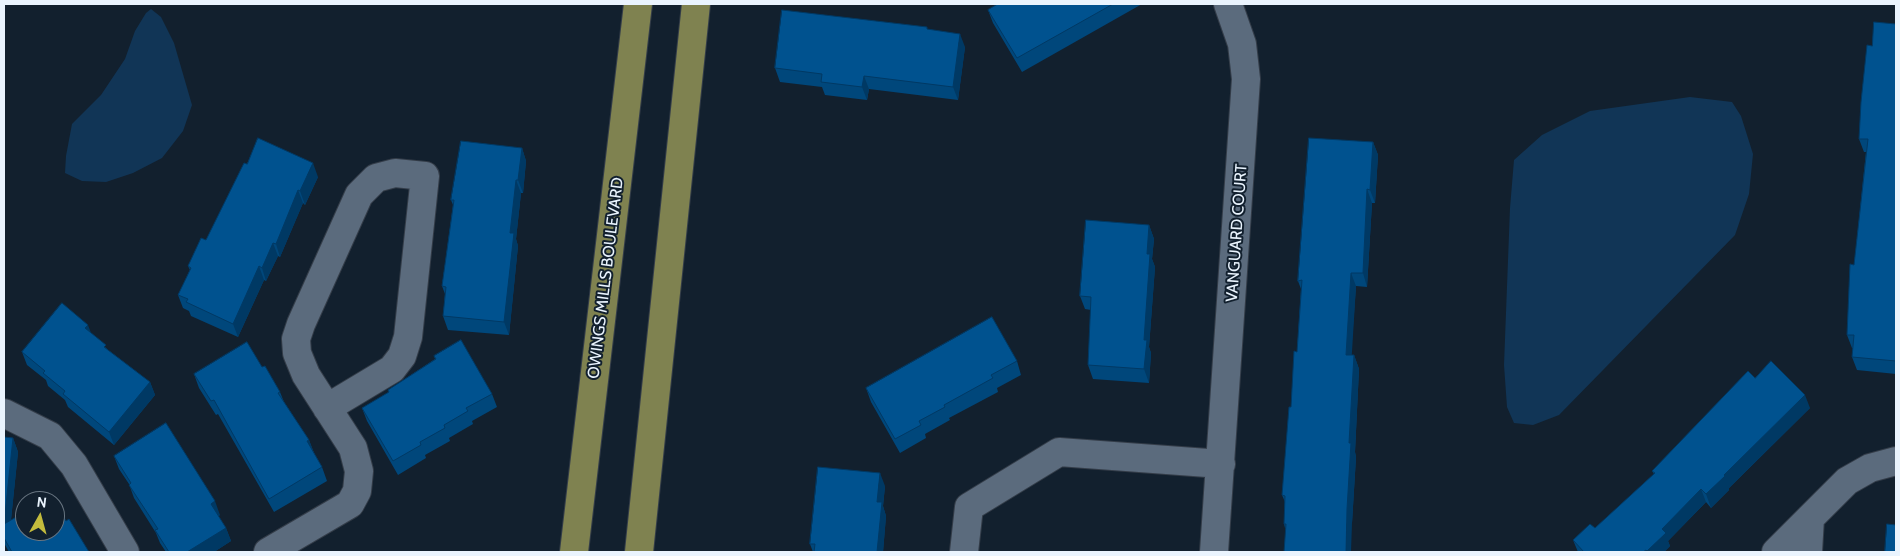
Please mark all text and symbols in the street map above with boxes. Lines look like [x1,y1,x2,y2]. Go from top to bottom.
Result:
street label: VANGUARD COURT [1223,163,1251,303]
street label: OWINGS MILLS BOULEVARD [584,176,628,380]
north arrow [15,491,65,541]
text: N [36,493,48,512]

